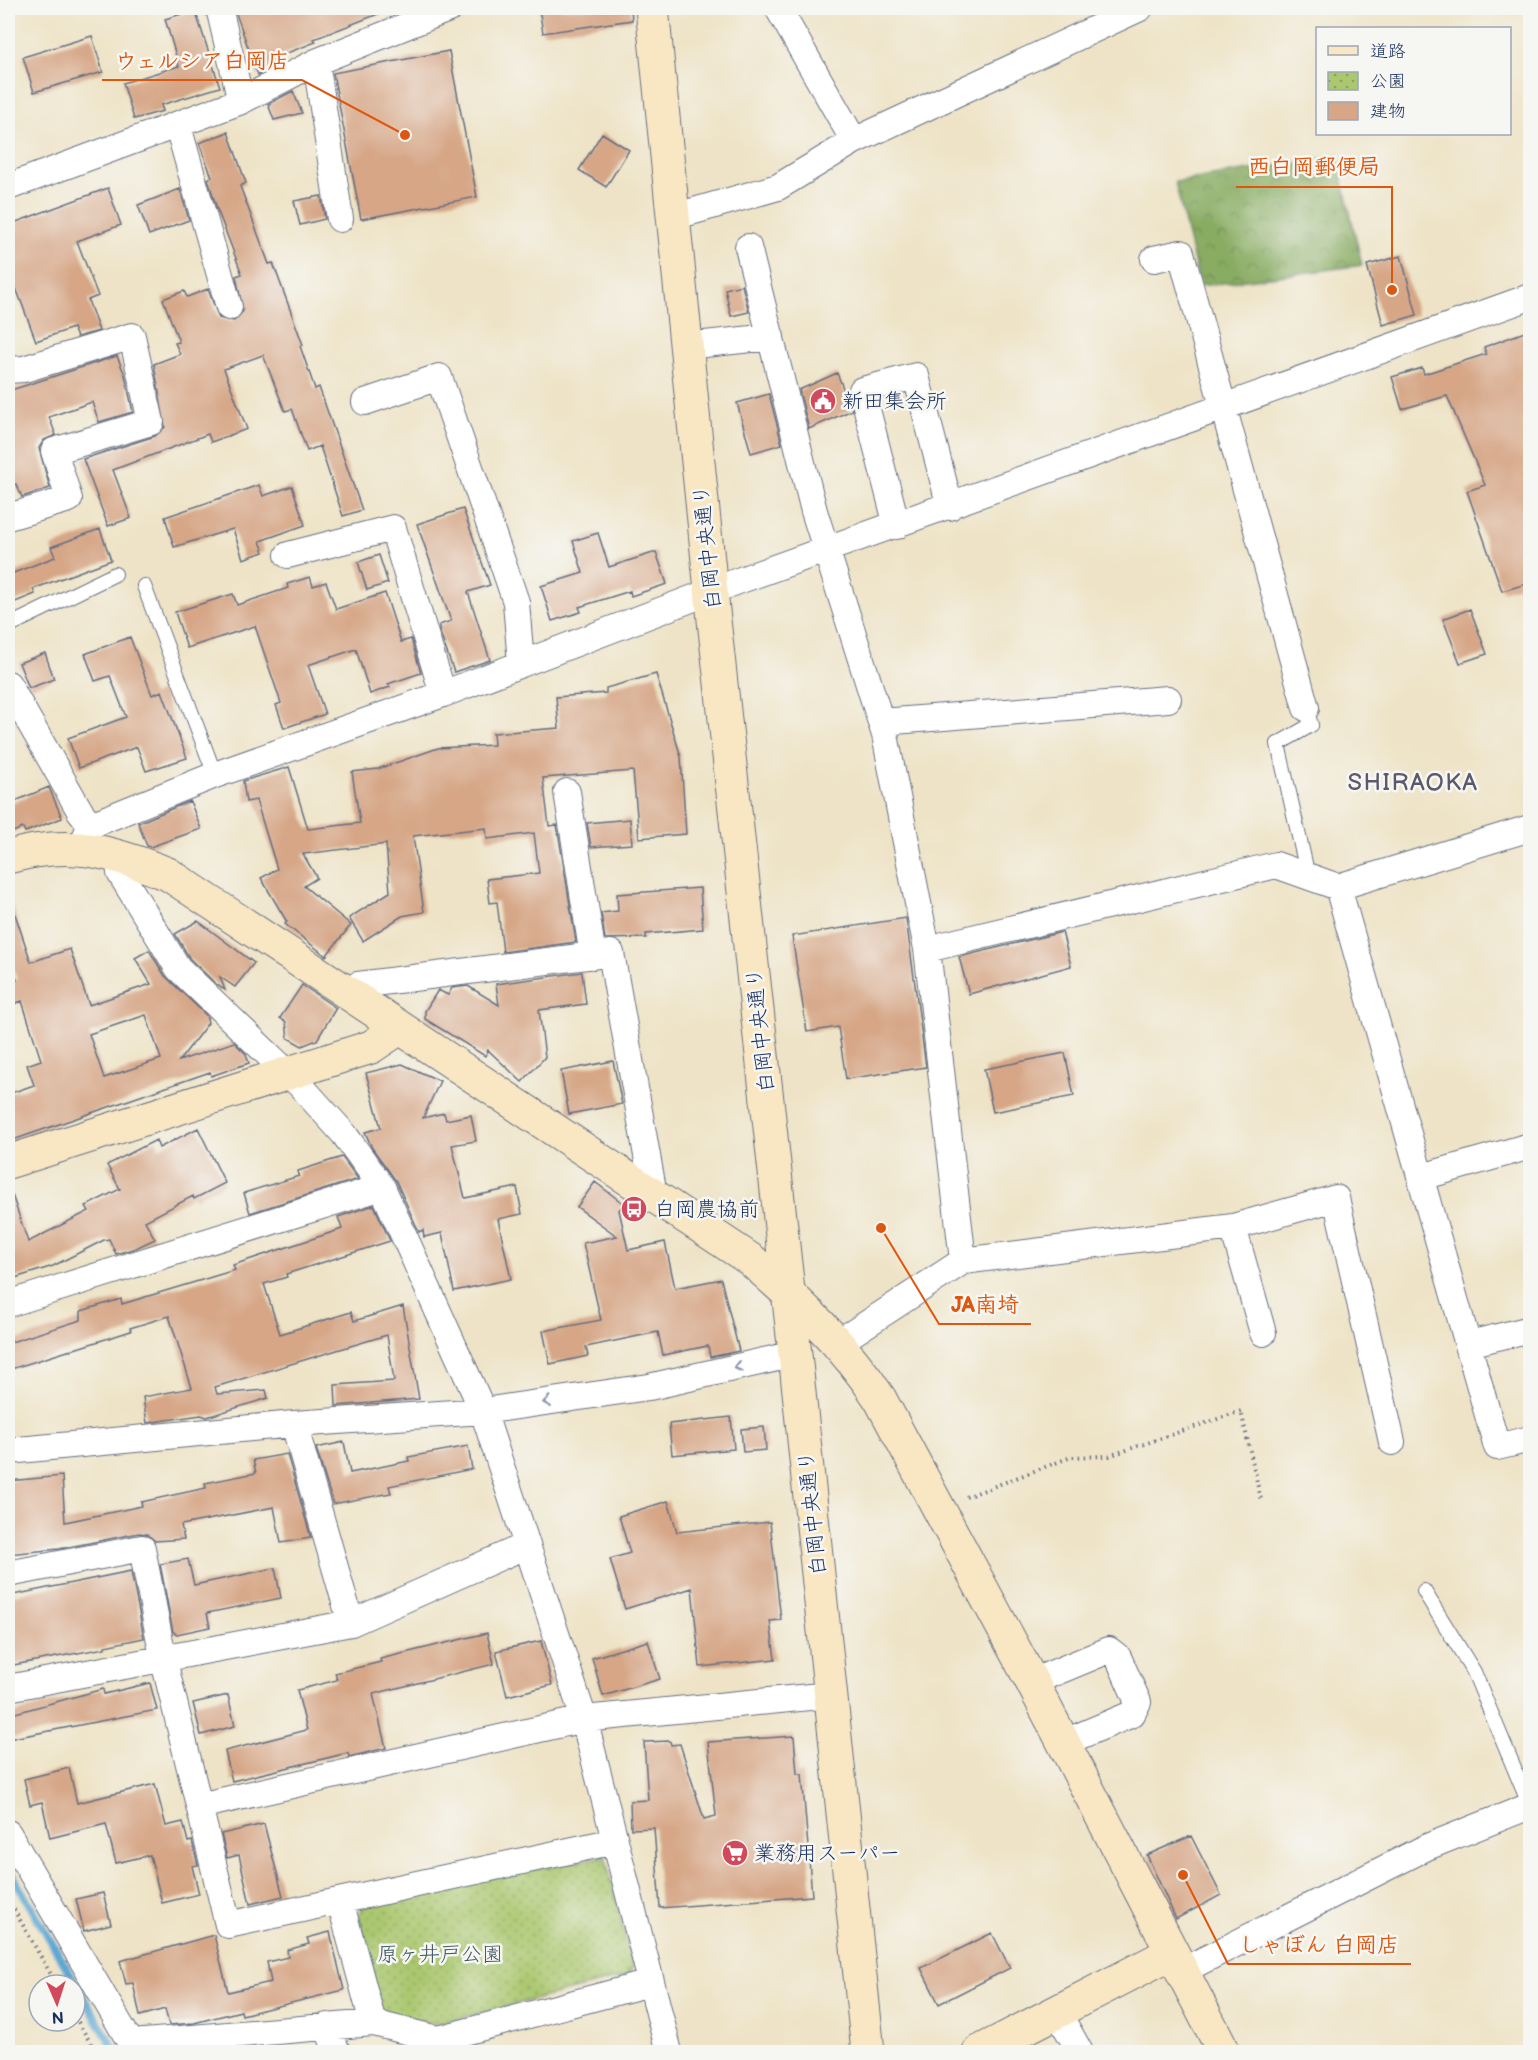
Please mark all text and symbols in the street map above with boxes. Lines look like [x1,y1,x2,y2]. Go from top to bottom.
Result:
legend [1316,27,1511,135]
callout: ウェルシア白岡店 [102,40,302,80]
text: 道路 [1370,41,1406,62]
text: ウェルシア白岡店 [115,48,289,75]
text: 公園 [1370,71,1406,92]
text: 建物 [1370,101,1406,122]
callout: 西白岡郵便局 [1236,147,1392,187]
text: 西白岡郵便局 [1248,154,1380,181]
public building icon: 新田集会所 [808,386,838,416]
place label: 新田集会所 [842,389,947,414]
street label: 白岡中央通り [688,483,727,611]
district label: SHIRAOKA [1348,768,1479,797]
street label: 白岡中央通り [741,966,780,1094]
bus stop icon: 白岡農協前 [619,1194,649,1224]
place label: 白岡農協前 [654,1197,759,1222]
callout: JA南埼 [939,1284,1031,1324]
text: JA南埼 [951,1292,1019,1319]
one-way arrow [733,1359,743,1372]
one-way arrow [542,1396,551,1408]
street label: 白岡中央通り [793,1449,832,1577]
supermarket icon: 業務用スーパー [720,1838,750,1868]
place label: 業務用スーパー [754,1841,900,1866]
callout: しゃぼん 白岡店 [1228,1924,1411,1964]
text: しゃぼん 白岡店 [1239,1932,1399,1959]
park label: 原ヶ井戸公園 [377,1942,503,1967]
north arrow [27,1973,87,2033]
text: N [51,2007,64,2026]

